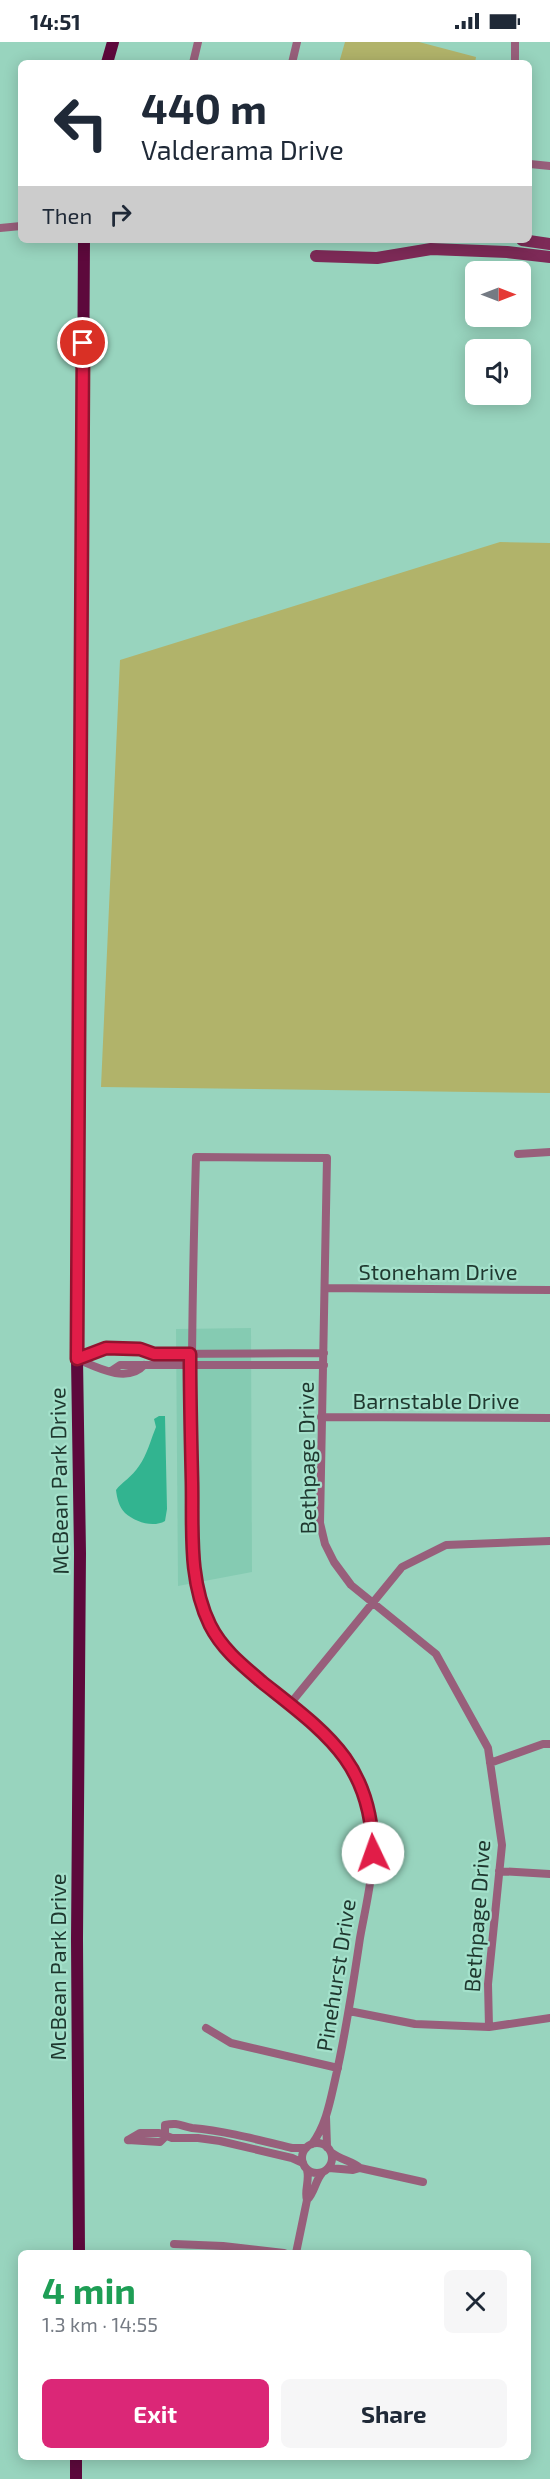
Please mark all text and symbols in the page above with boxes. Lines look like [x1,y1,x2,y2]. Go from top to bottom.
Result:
text: 14:51 [30,8,81,34]
text: 440 m [141,82,267,132]
icon: left [42,84,120,162]
text: Valderama Drive [141,133,344,165]
icon: right [104,198,137,231]
text: Then [42,202,92,228]
north arrow [465,261,531,327]
map controls [465,261,531,405]
pin [57,317,108,368]
icon: arrive [66,326,99,359]
button: sound [465,339,531,405]
street label: Stoneham Drive [359,1258,517,1284]
street label: Bethpage Drive [292,1381,320,1535]
street label: McBean Park Drive [43,1387,73,1575]
street label: Barnstable Drive [353,1387,519,1413]
position arrow [341,1821,405,1885]
street label: Bethpage Drive [458,1839,494,1993]
street label: McBean Park Drive [44,1873,70,2061]
street label: Pinehurst Drive [310,1897,360,2053]
text: 4 min [42,2268,136,2311]
button: close [444,2270,507,2333]
text: 1.3 km · 14:55 [42,2312,158,2336]
button: Exit [42,2379,269,2448]
button: Share [281,2379,507,2448]

